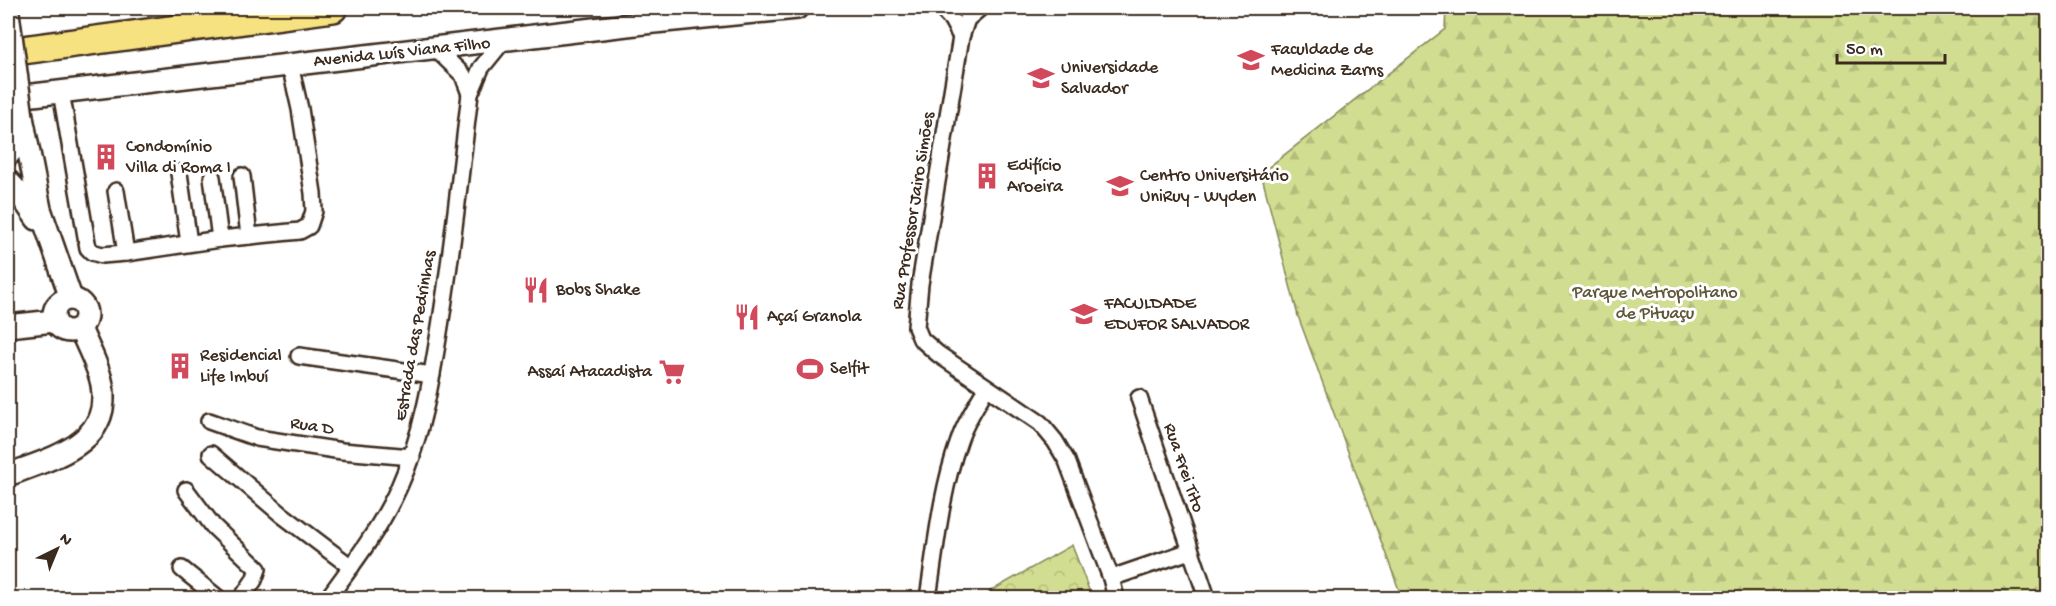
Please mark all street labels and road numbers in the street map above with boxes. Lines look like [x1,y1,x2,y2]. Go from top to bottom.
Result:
street label: Avenida Luís Viana Filho [313,33,491,73]
street label: Rua Professor Jairo Simões [888,109,940,311]
street label: Estrada das Pedrinhas [391,248,442,423]
street label: Rua D [289,413,336,441]
street label: Rua Frei Tito [1158,421,1208,515]

